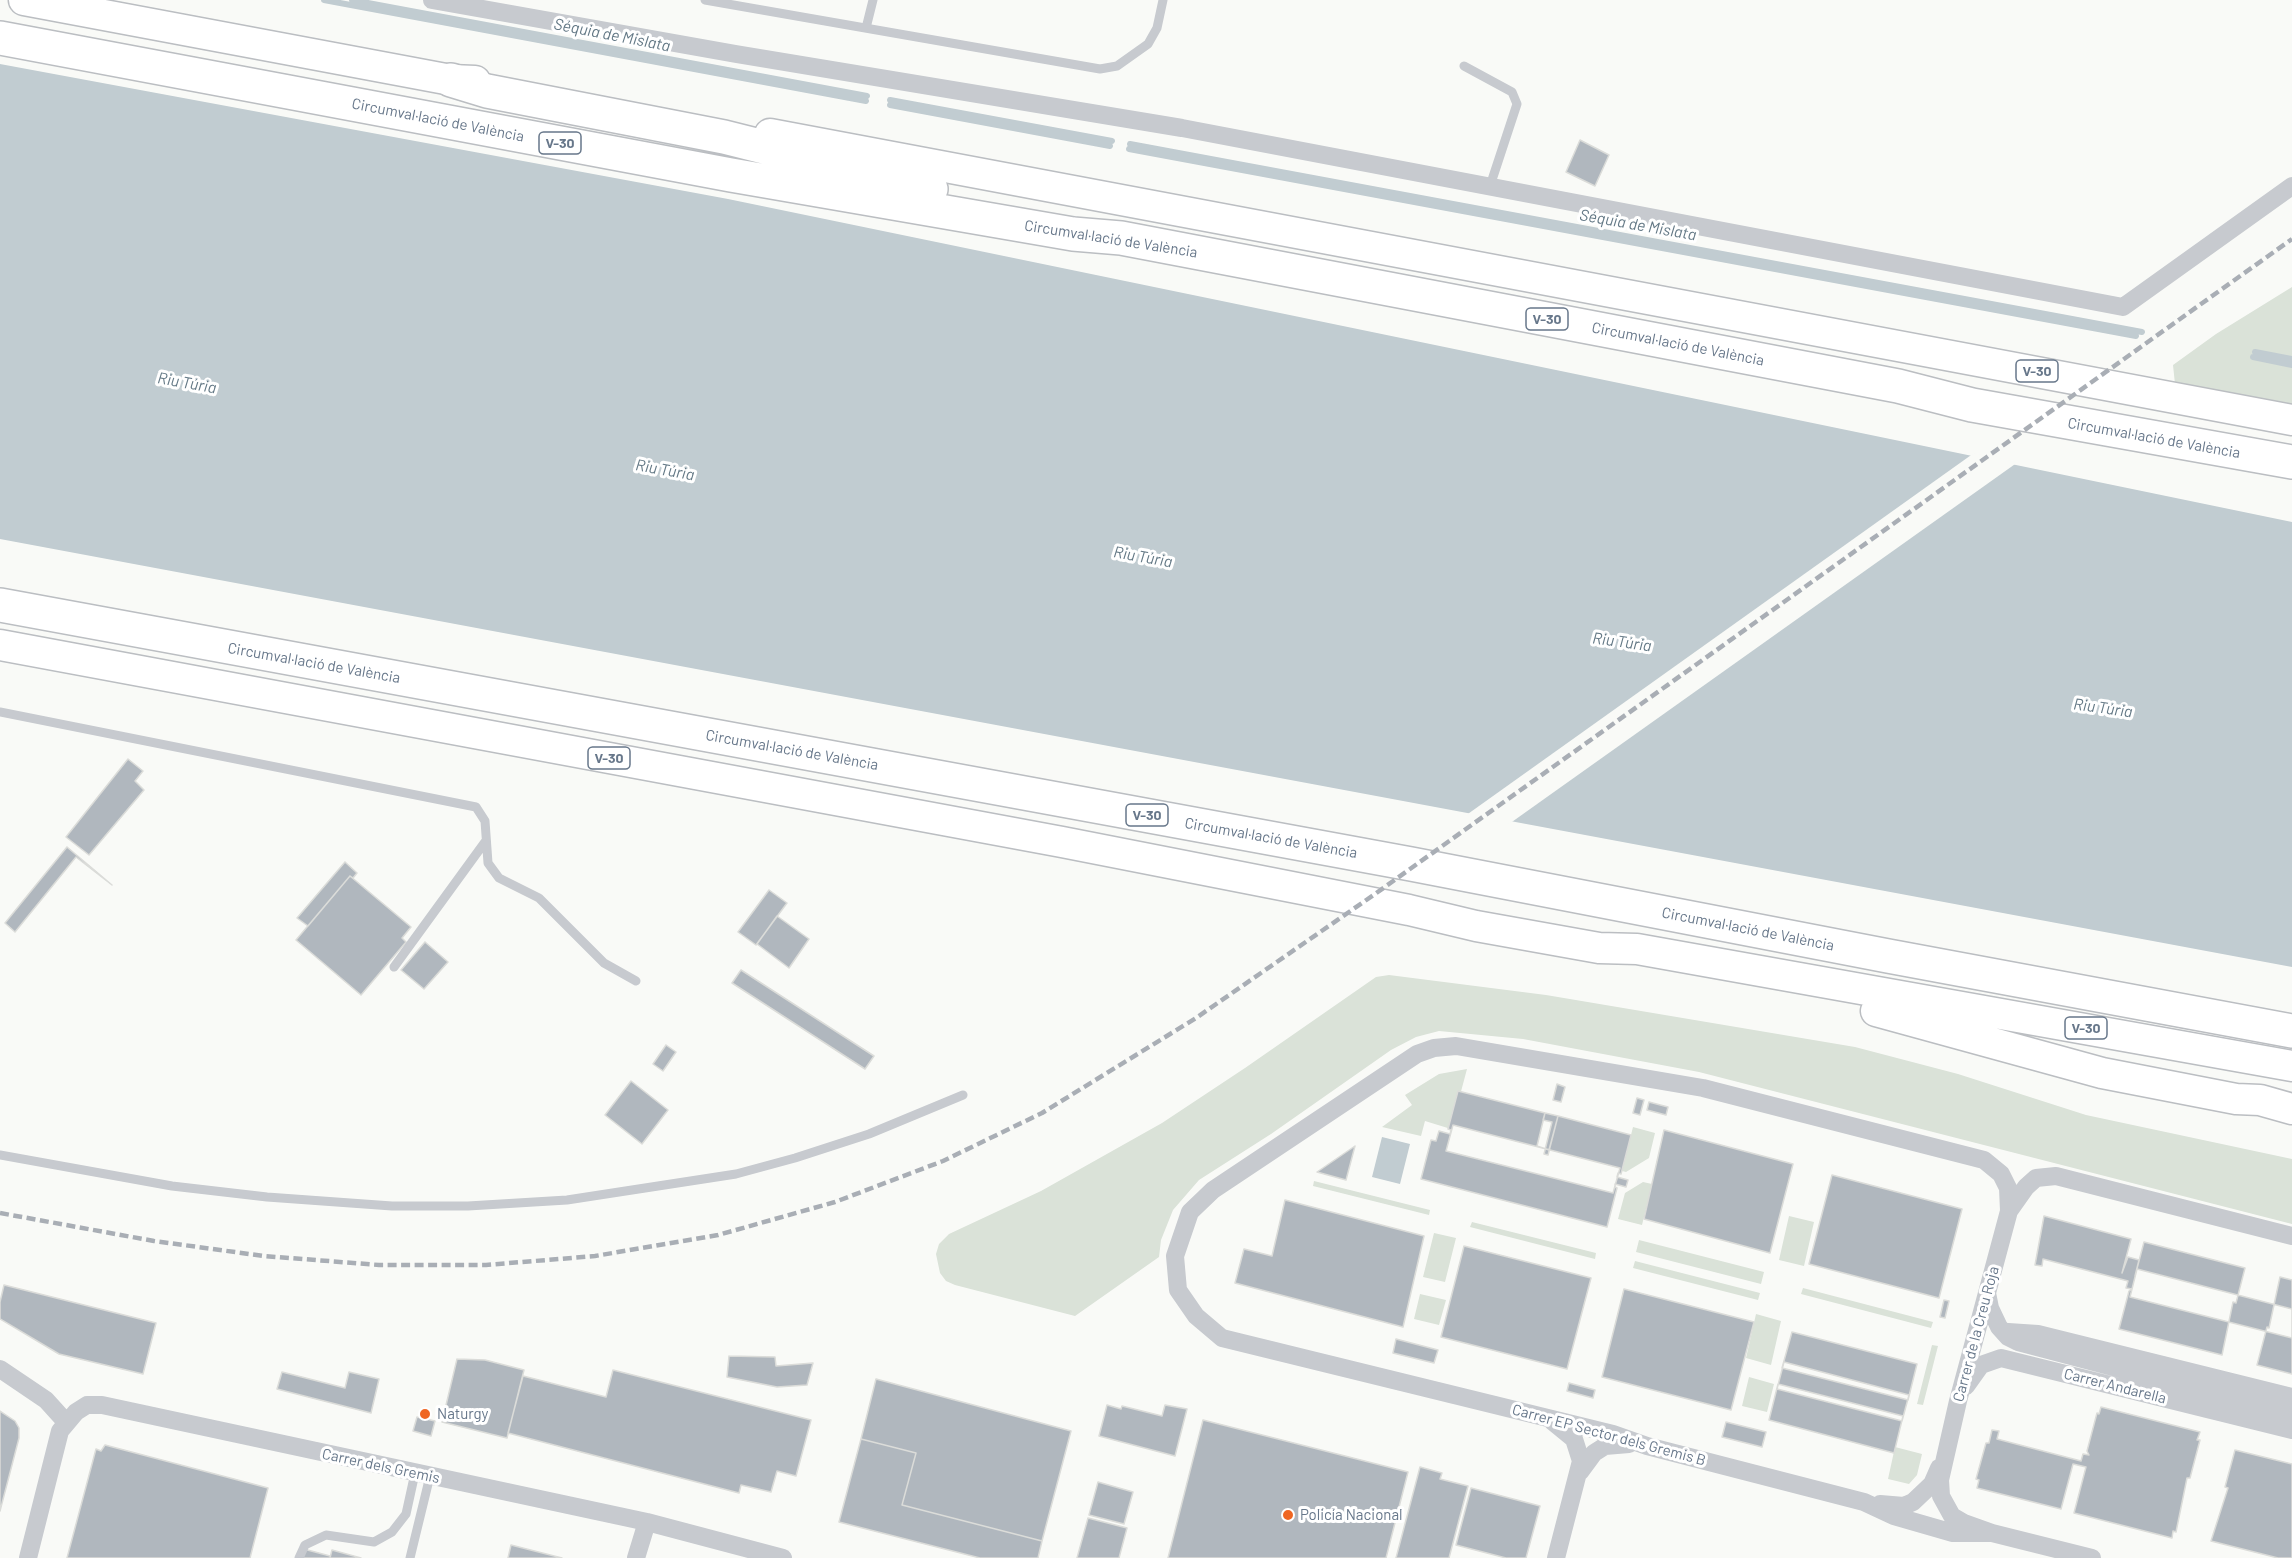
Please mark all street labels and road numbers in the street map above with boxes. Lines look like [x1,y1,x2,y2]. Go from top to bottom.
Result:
street label: Circumval·lació de València [350,94,526,146]
road number: V-30 [539,132,581,154]
street label: Circumval·lació de València [1023,216,1199,262]
road number: V-30 [1526,308,1568,330]
street label: Circumval·lació de València [1590,318,1766,370]
road number: V-30 [2016,360,2058,382]
street label: Circumval·lació de València [2066,414,2242,462]
street label: Circumval·lació de València [226,639,402,687]
street label: Circumval·lació de València [704,726,880,774]
road number: V-30 [588,747,630,769]
road number: V-30 [1126,804,1168,826]
street label: Circumval·lació de València [1183,814,1359,862]
street label: Circumval·lació de València [1660,903,1836,955]
road number: V-30 [2065,1017,2107,1039]
street label: Carrer de la Creu Roja [1949,1264,2003,1404]
street label: Carrer Andarella [2062,1365,2168,1407]
street label: Carrer EP Sector dels Gremis B [1510,1400,1708,1470]
street label: Carrer dels Gremis [321,1445,441,1487]

